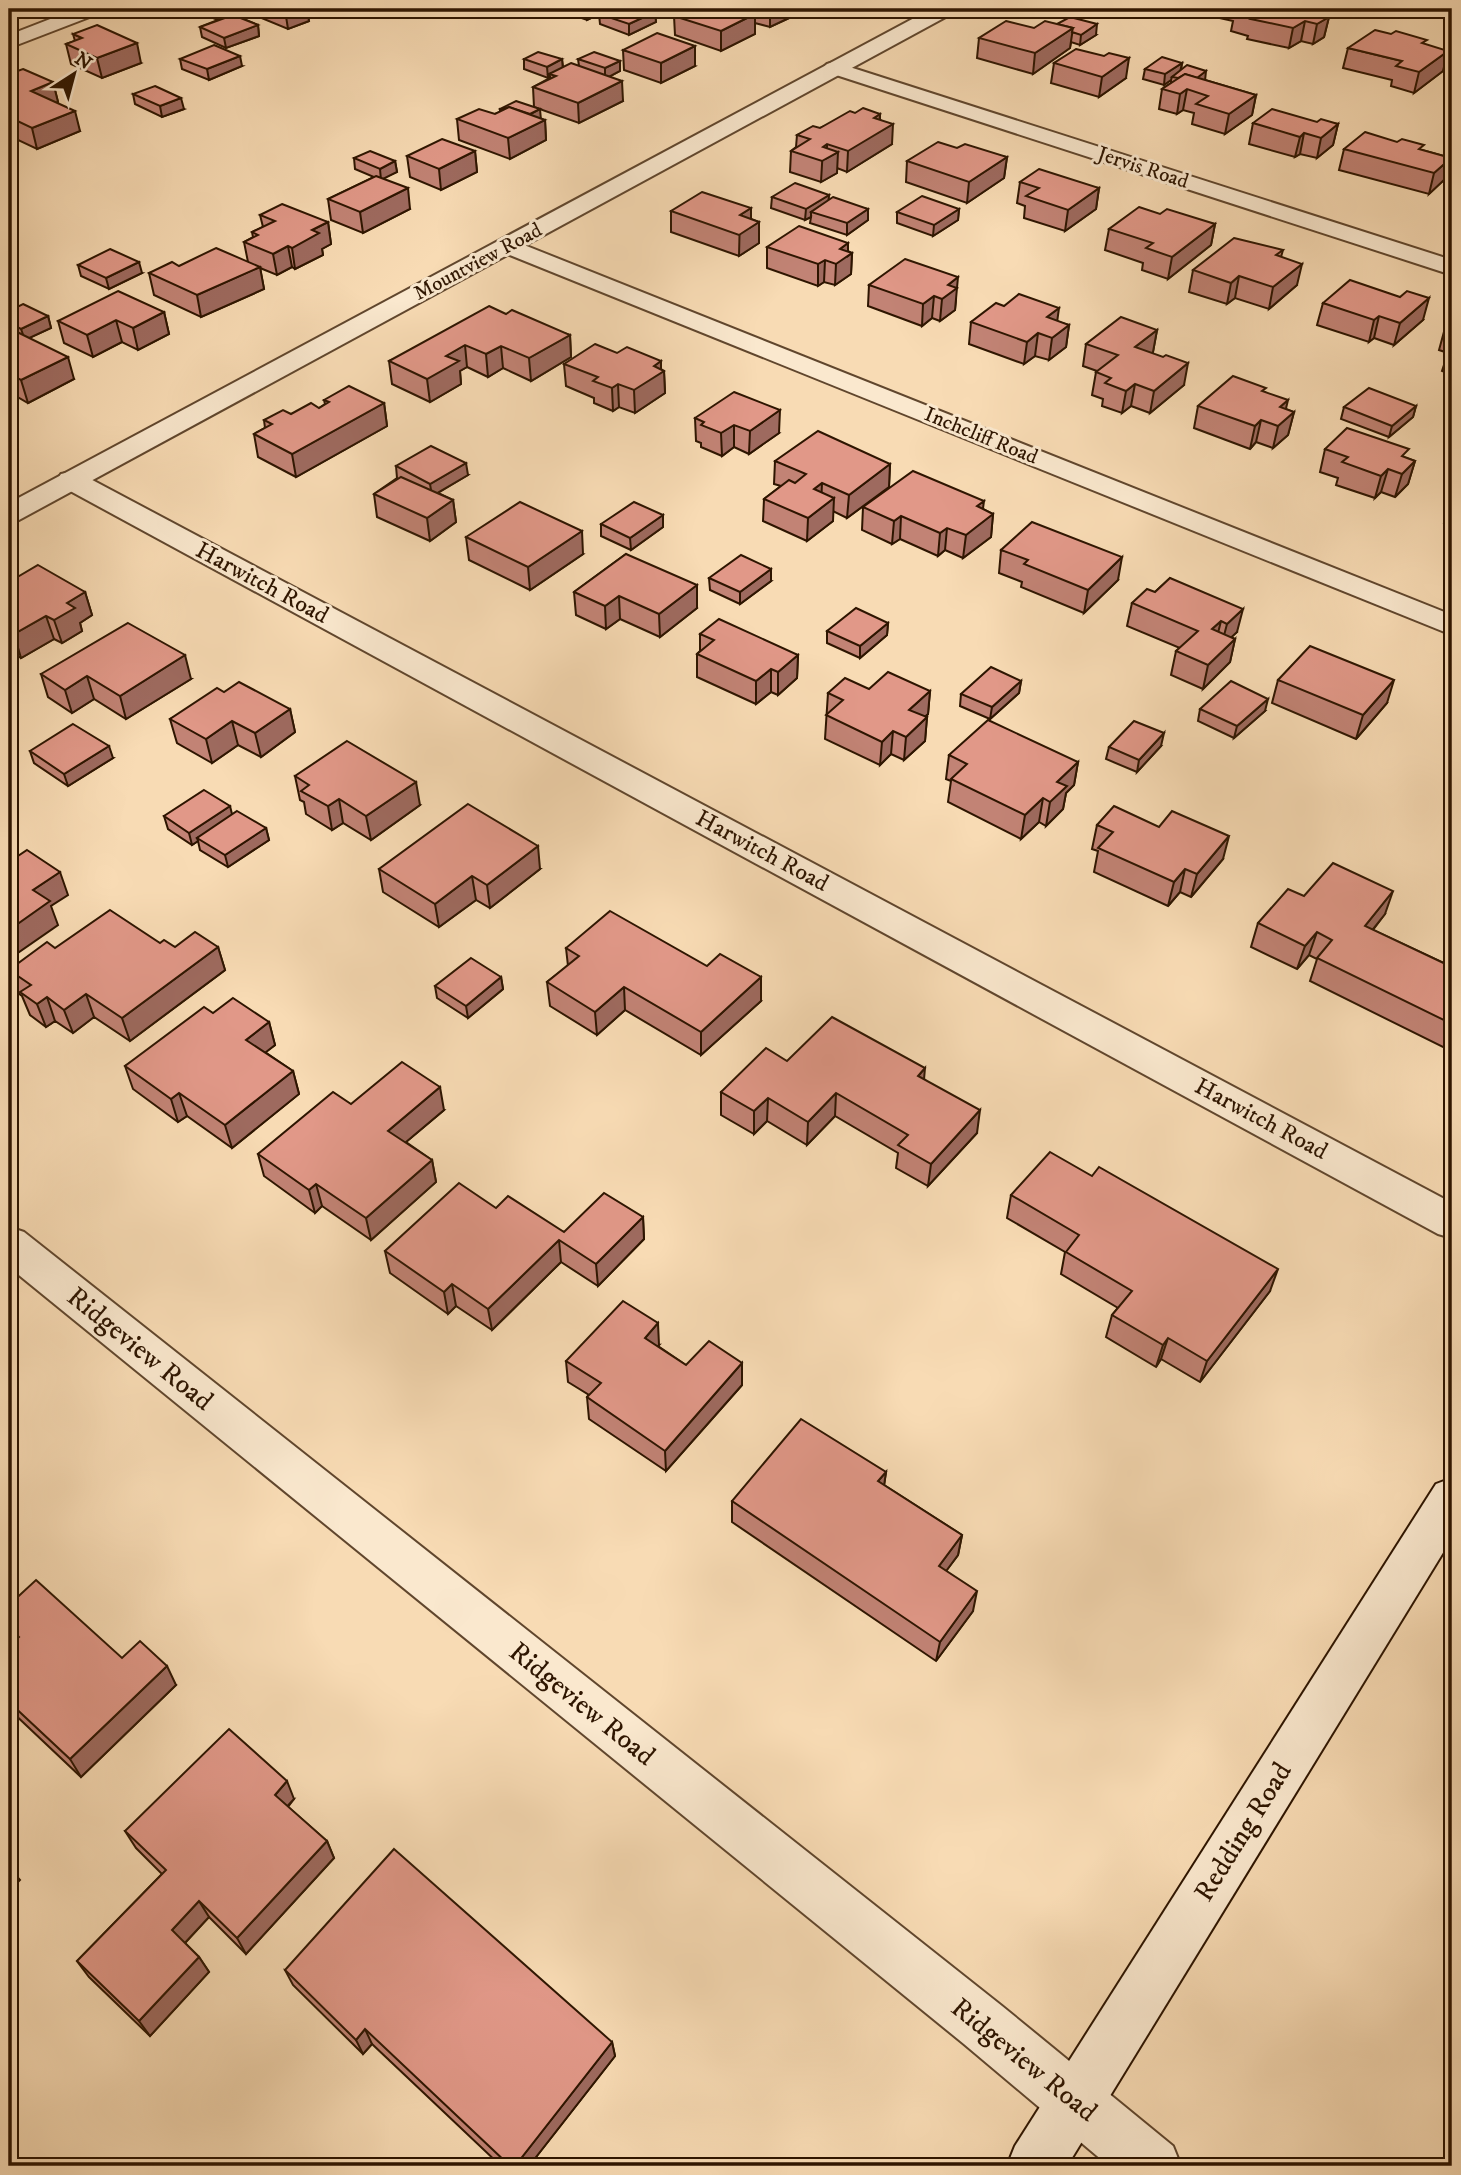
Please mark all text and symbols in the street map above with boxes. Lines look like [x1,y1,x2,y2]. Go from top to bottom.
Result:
north arrow [38,38,108,108]
text: N [70,48,97,76]
street label: Jervis Road [1092,140,1192,195]
street label: Mountview Road [409,217,547,307]
street label: Inchcliff Road [920,401,1042,471]
street label: Harwitch Road [190,535,334,631]
street label: Harwitch Road [690,803,834,899]
street label: Harwitch Road [1189,1071,1333,1167]
street label: Ridgeview Road [60,1279,220,1419]
street label: Ridgeview Road [502,1634,662,1774]
street label: Redding Road [1186,1756,1300,1908]
street label: Ridgeview Road [944,1990,1104,2130]

